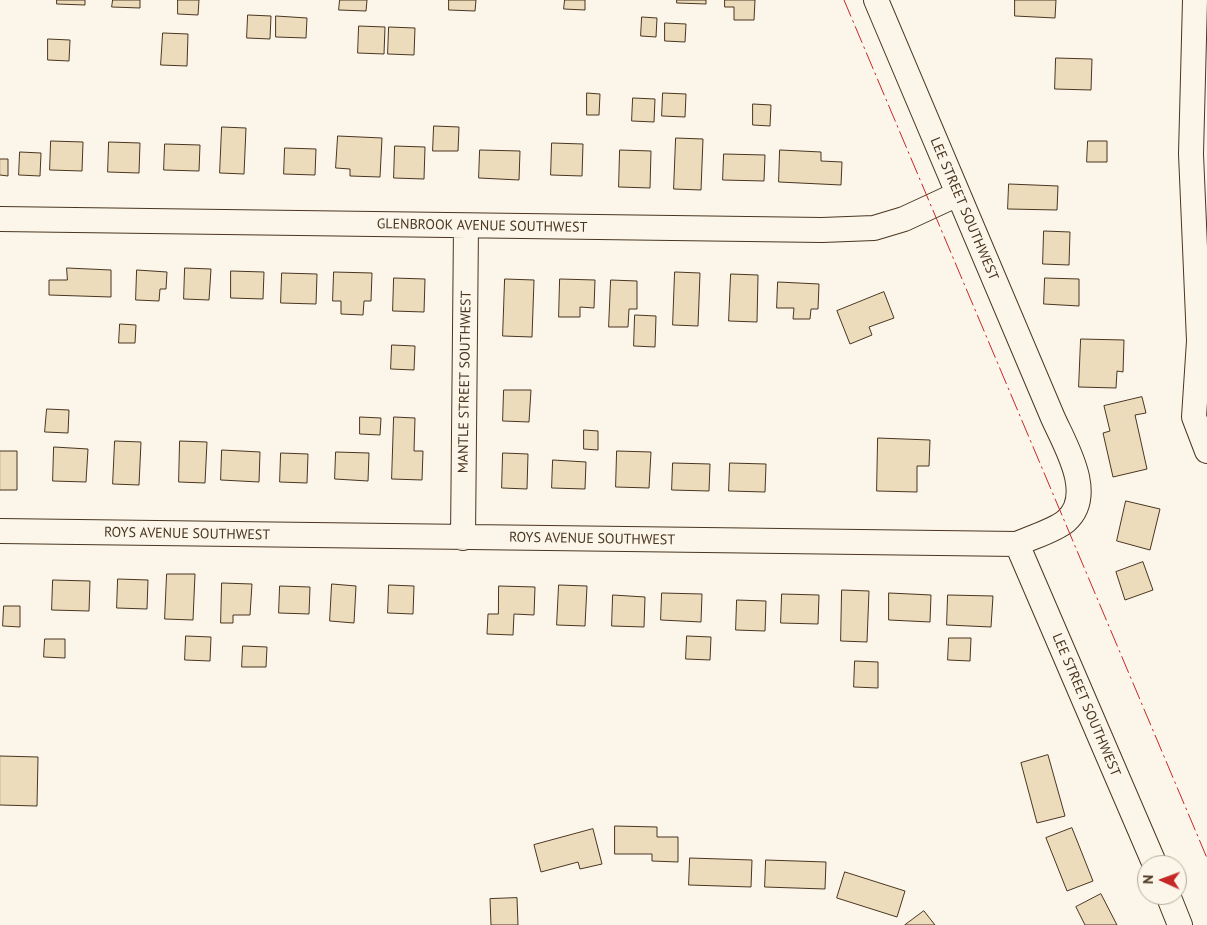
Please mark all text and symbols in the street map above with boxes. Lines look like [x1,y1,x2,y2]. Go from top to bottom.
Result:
street label: LEE STREET SOUTHWEST [926,135,1002,283]
street label: GLENBROOK AVENUE SOUTHWEST [377,216,587,236]
street label: MANTLE STREET SOUTHWEST [455,291,475,473]
street label: ROYS AVENUE SOUTHWEST [104,524,270,544]
street label: ROYS AVENUE SOUTHWEST [509,529,675,549]
street label: LEE STREET SOUTHWEST [1048,631,1124,779]
north arrow [1137,855,1187,905]
text: N [1139,875,1157,884]

